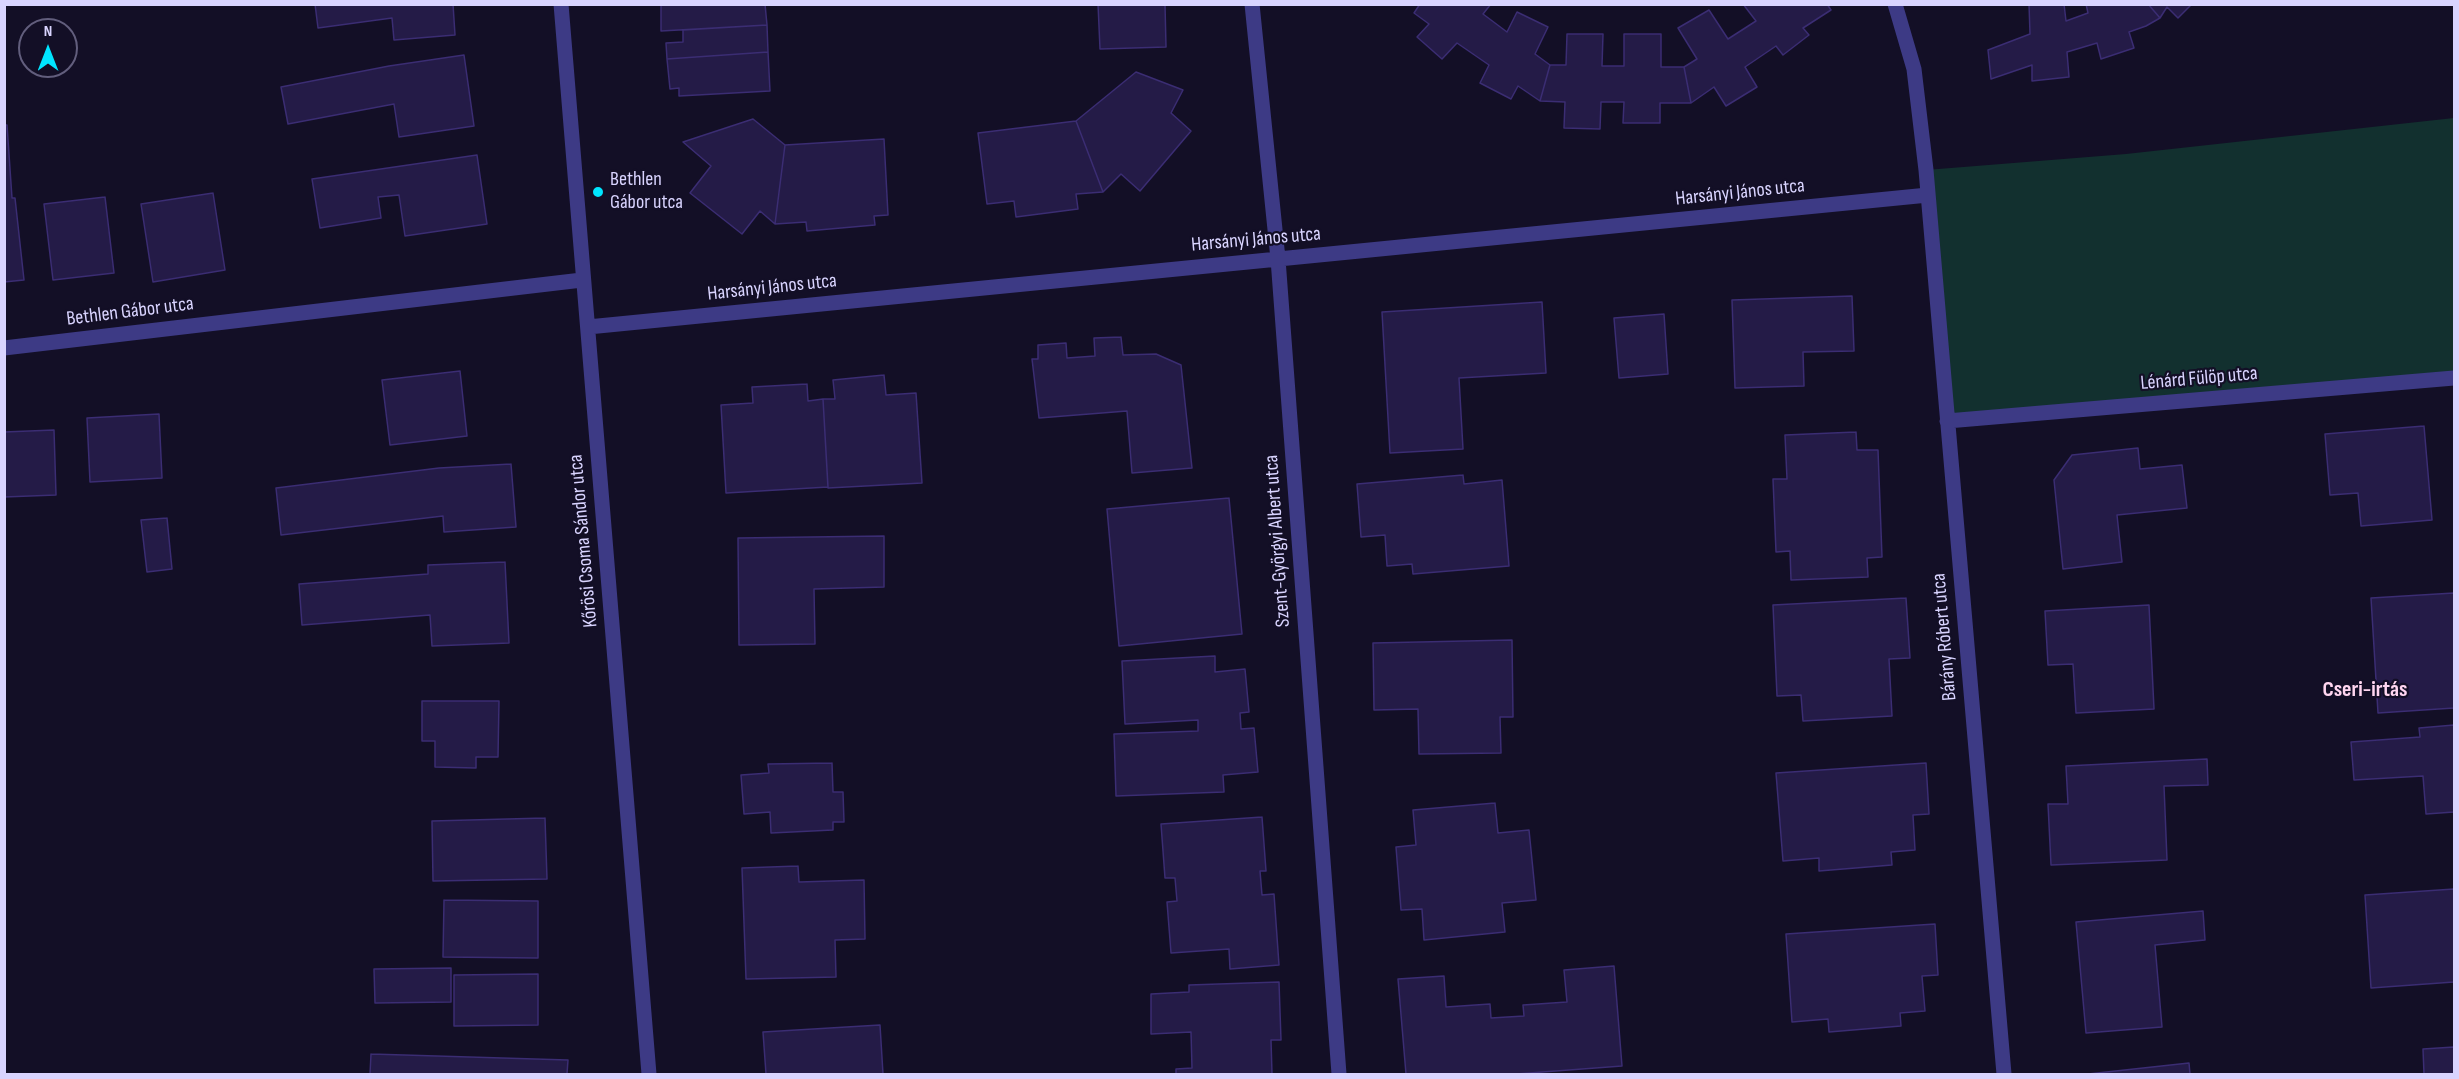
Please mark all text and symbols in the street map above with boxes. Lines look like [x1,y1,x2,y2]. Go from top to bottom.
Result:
north arrow [18,18,78,78]
text: N [44,22,52,41]
place label: Bethlen Gábor utca [610,168,683,215]
street label: Harsányi János utca [1674,174,1806,212]
marker: Bethlen Gábor utca [591,185,605,199]
street label: Harsányi János utca [1190,222,1322,258]
street label: Harsányi János utca [706,269,838,307]
street label: Bethlen Gábor utca [65,292,195,332]
street label: Lénárd Fülöp utca [2139,362,2259,396]
street label: Kőrösi Csoma Sándor utca [564,453,604,629]
street label: Szent-Györgyi Albert utca [1260,454,1296,628]
street label: Bárány Róbert utca [1927,572,1963,702]
district label: Cseri-irtás [2323,677,2407,703]

